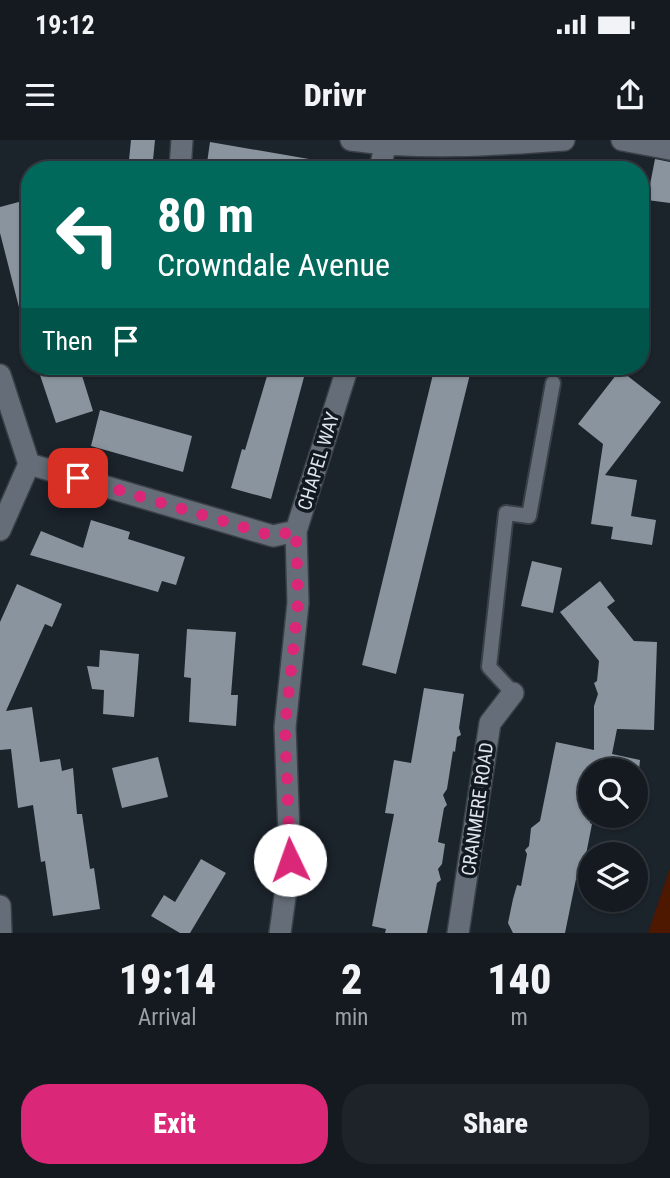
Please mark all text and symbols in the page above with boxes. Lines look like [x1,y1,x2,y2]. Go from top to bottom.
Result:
text: 19:12 [35,10,95,40]
icon: menu [21,76,59,114]
text: Drivr [304,76,366,114]
icon: share [611,76,649,114]
text: 80 m [157,187,254,244]
icon: left [42,189,133,280]
text: Crowndale Avenue [157,246,390,284]
icon: arrive [107,322,145,360]
text: Then [42,326,93,356]
street label: CHAPEL WAY [293,409,344,513]
pin [48,448,108,508]
icon: arrive [59,459,97,497]
street label: CRANMERE ROAD [457,741,498,877]
map controls [578,758,648,912]
button: search [578,758,648,828]
position arrow [253,823,327,897]
button: layers [578,842,648,912]
text: 19:14 [119,955,216,1004]
text: 2 [341,955,362,1004]
text: 140 [487,955,551,1004]
text: Arrival [138,1004,197,1031]
text: min [335,1004,368,1031]
text: m [511,1004,528,1031]
button: Exit [21,1084,328,1164]
button: Share [342,1084,649,1164]

